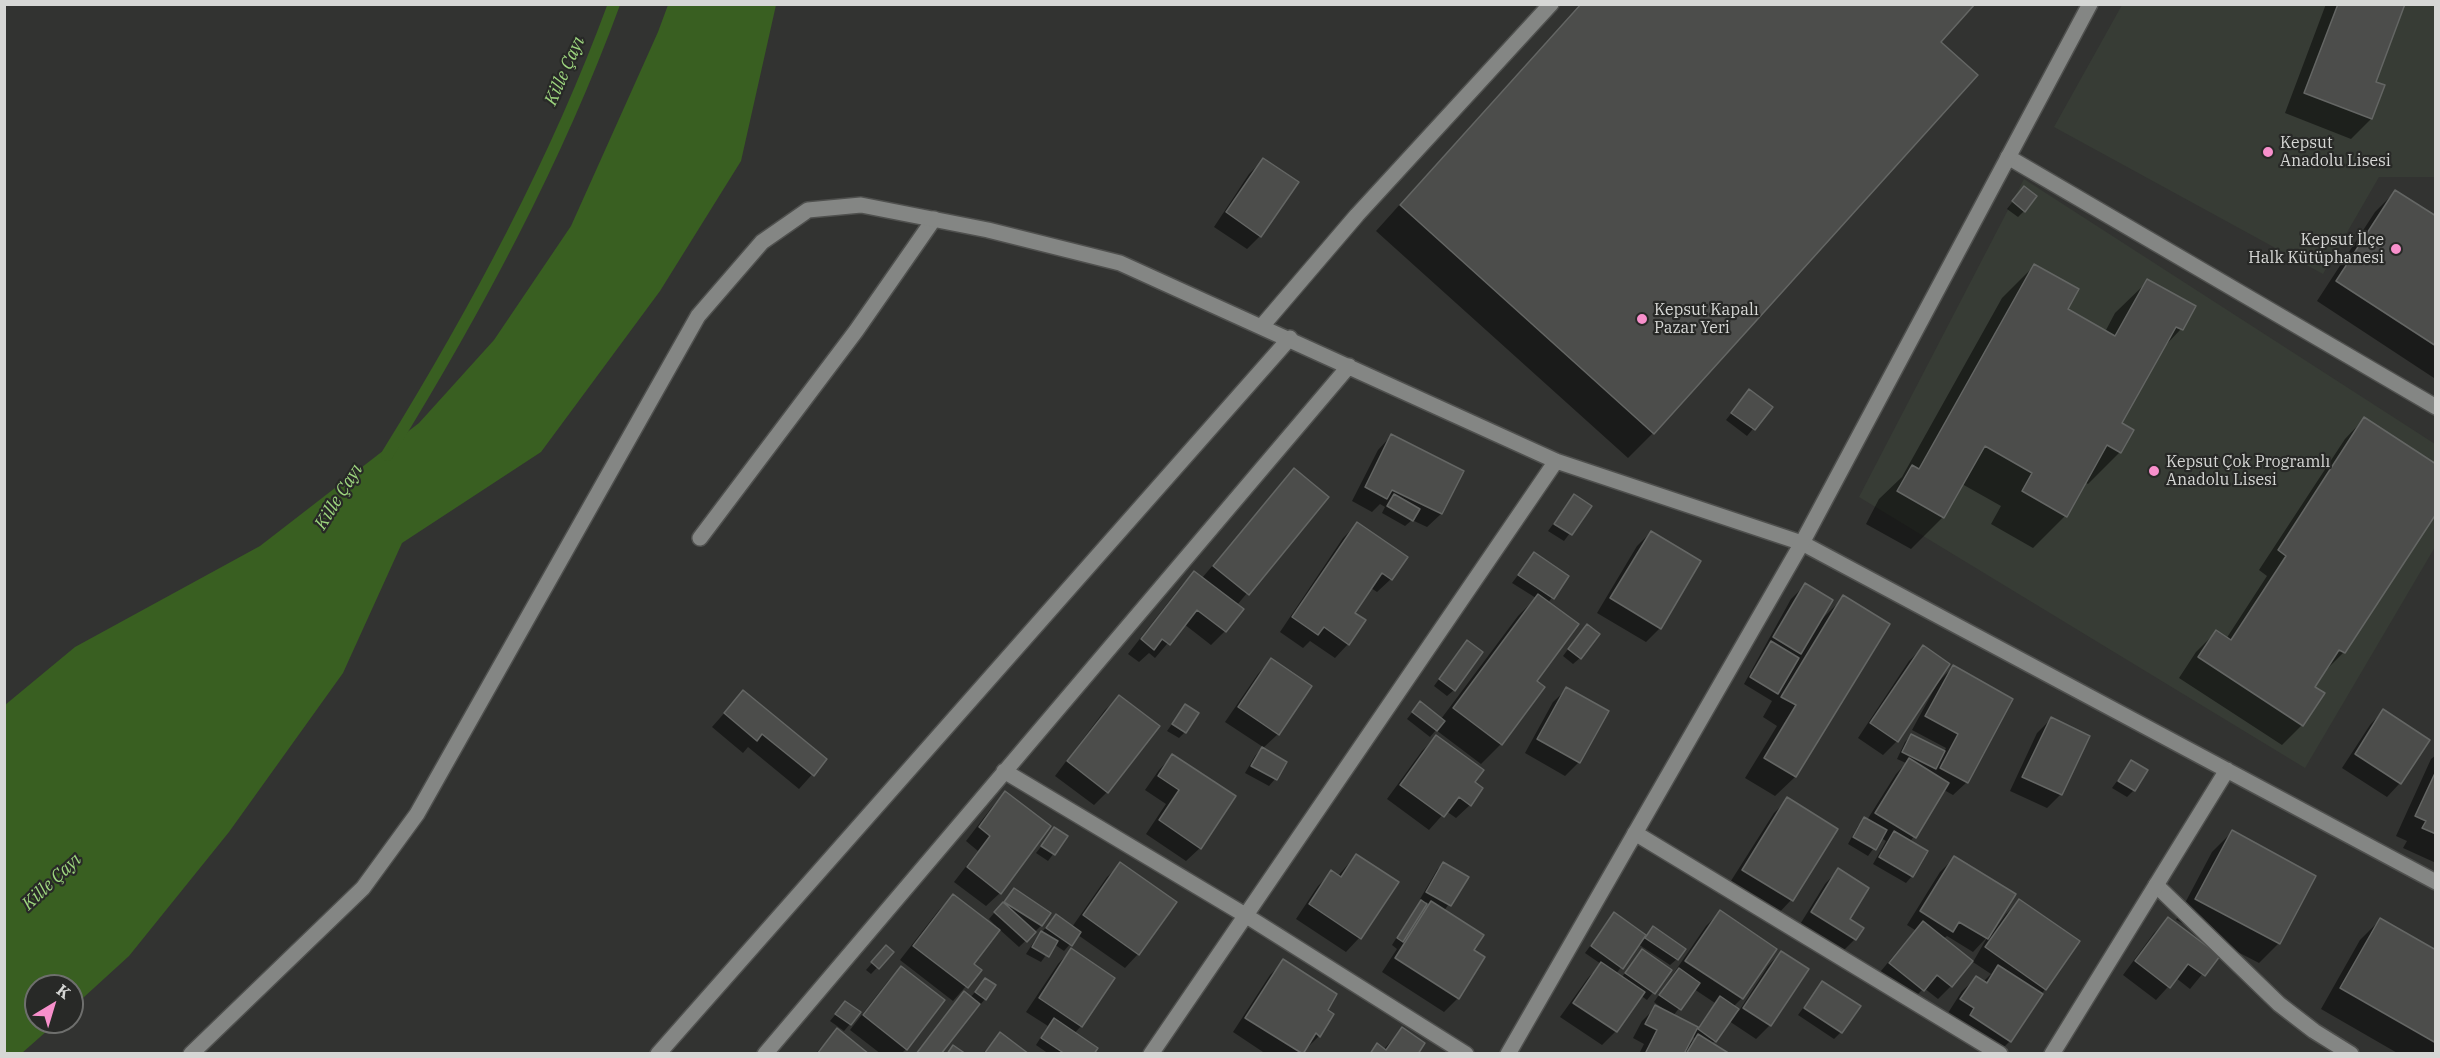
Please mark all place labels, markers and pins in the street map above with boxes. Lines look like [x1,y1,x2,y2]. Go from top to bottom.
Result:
place label: Kepsut Anadolu Lisesi [2280,133,2391,171]
marker: Kepsut Anadolu Lisesi [2261,145,2275,159]
place label: Kepsut İlçe Halk Kütüphanesi [2248,230,2384,268]
marker: Kepsut İlçe Halk Kütüphanesi [2389,242,2403,256]
place label: Kepsut Kapalı Pazar Yeri [1654,300,1759,338]
marker: Kepsut Kapalı Pazar Yeri [1635,312,1649,326]
place label: Kepsut Çok Programlı Anadolu Lisesi [2166,452,2330,490]
marker: Kepsut Çok Programlı Anadolu Lisesi [2147,464,2161,478]

